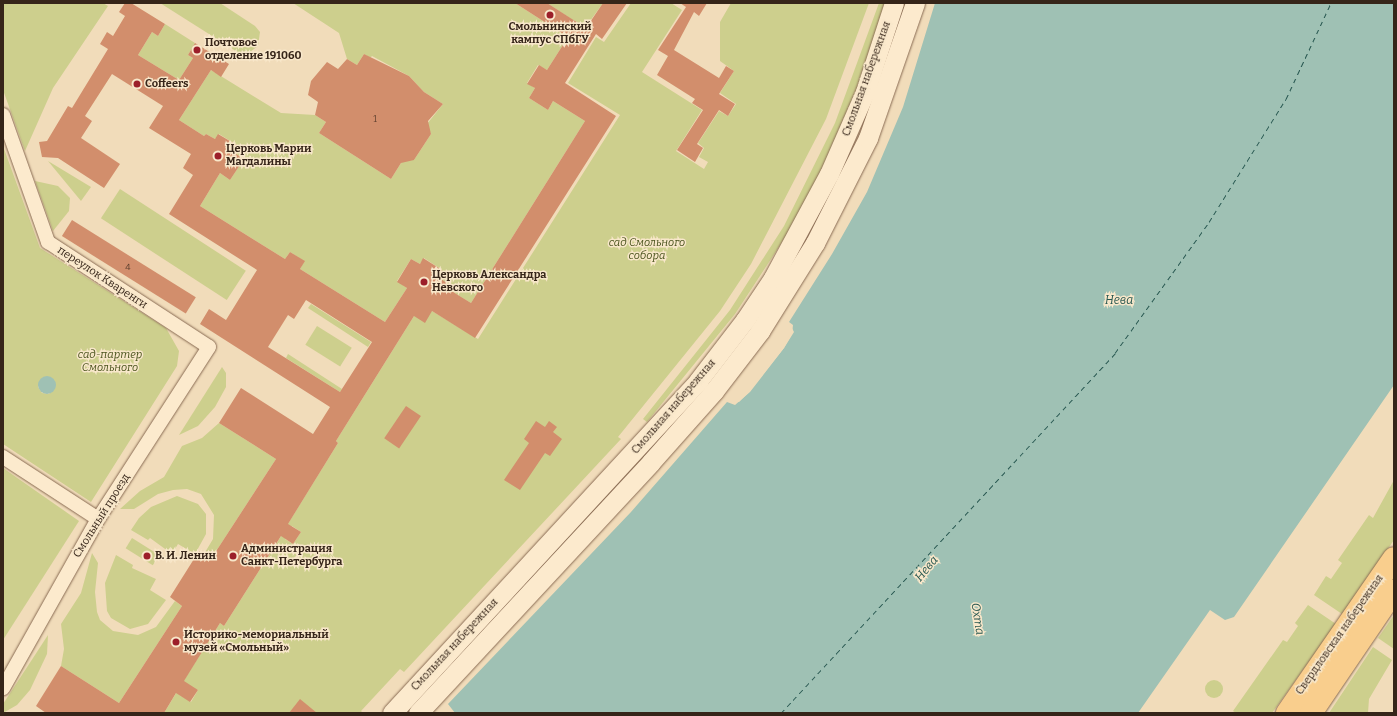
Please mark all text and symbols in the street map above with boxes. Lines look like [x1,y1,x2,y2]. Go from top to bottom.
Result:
marker: Смольнинский кампус СПбГУ [545,10,555,20]
street label: Смольная набережная [840,20,894,138]
place label: Смольнинский кампус СПбГУ [508,21,592,47]
place label: Почтовое отделение 191060 [205,37,302,63]
marker: Почтовое отделение 191060 [192,45,202,55]
place label: Coffeers [145,77,188,91]
marker: Coffeers [132,79,142,89]
house number: 1 [373,114,377,124]
place label: Церковь Марии Магдалины [226,143,311,169]
marker: Церковь Марии Магдалины [213,151,223,161]
park label: сад Смольного собора [609,237,685,263]
street label: переулок Кваренги [55,244,149,312]
house number: 4 [125,262,131,272]
place label: Церковь Александра Невского [432,269,547,295]
marker: Церковь Александра Невского [419,277,429,287]
water label: Нева [1105,294,1133,308]
park label: сад-партер Смольного [78,349,142,375]
street label: Смольная набережная [629,357,719,457]
street label: Смольный проезд [71,472,133,560]
place label: Администрация Санкт-Петербурга [241,543,342,569]
place label: В. И. Ленин [155,549,216,563]
marker: В. И. Ленин [142,551,152,561]
marker: Администрация Санкт-Петербурга [228,551,238,561]
water label: Нева [912,553,942,585]
street label: Свердловская набережная [1293,572,1387,698]
street label: Смольная набережная [409,596,501,694]
water label: Охта [967,602,987,636]
place label: Историко-мемориальный музей «Смольный» [184,629,329,655]
marker: Историко-мемориальный музей «Смольный» [171,637,181,647]

